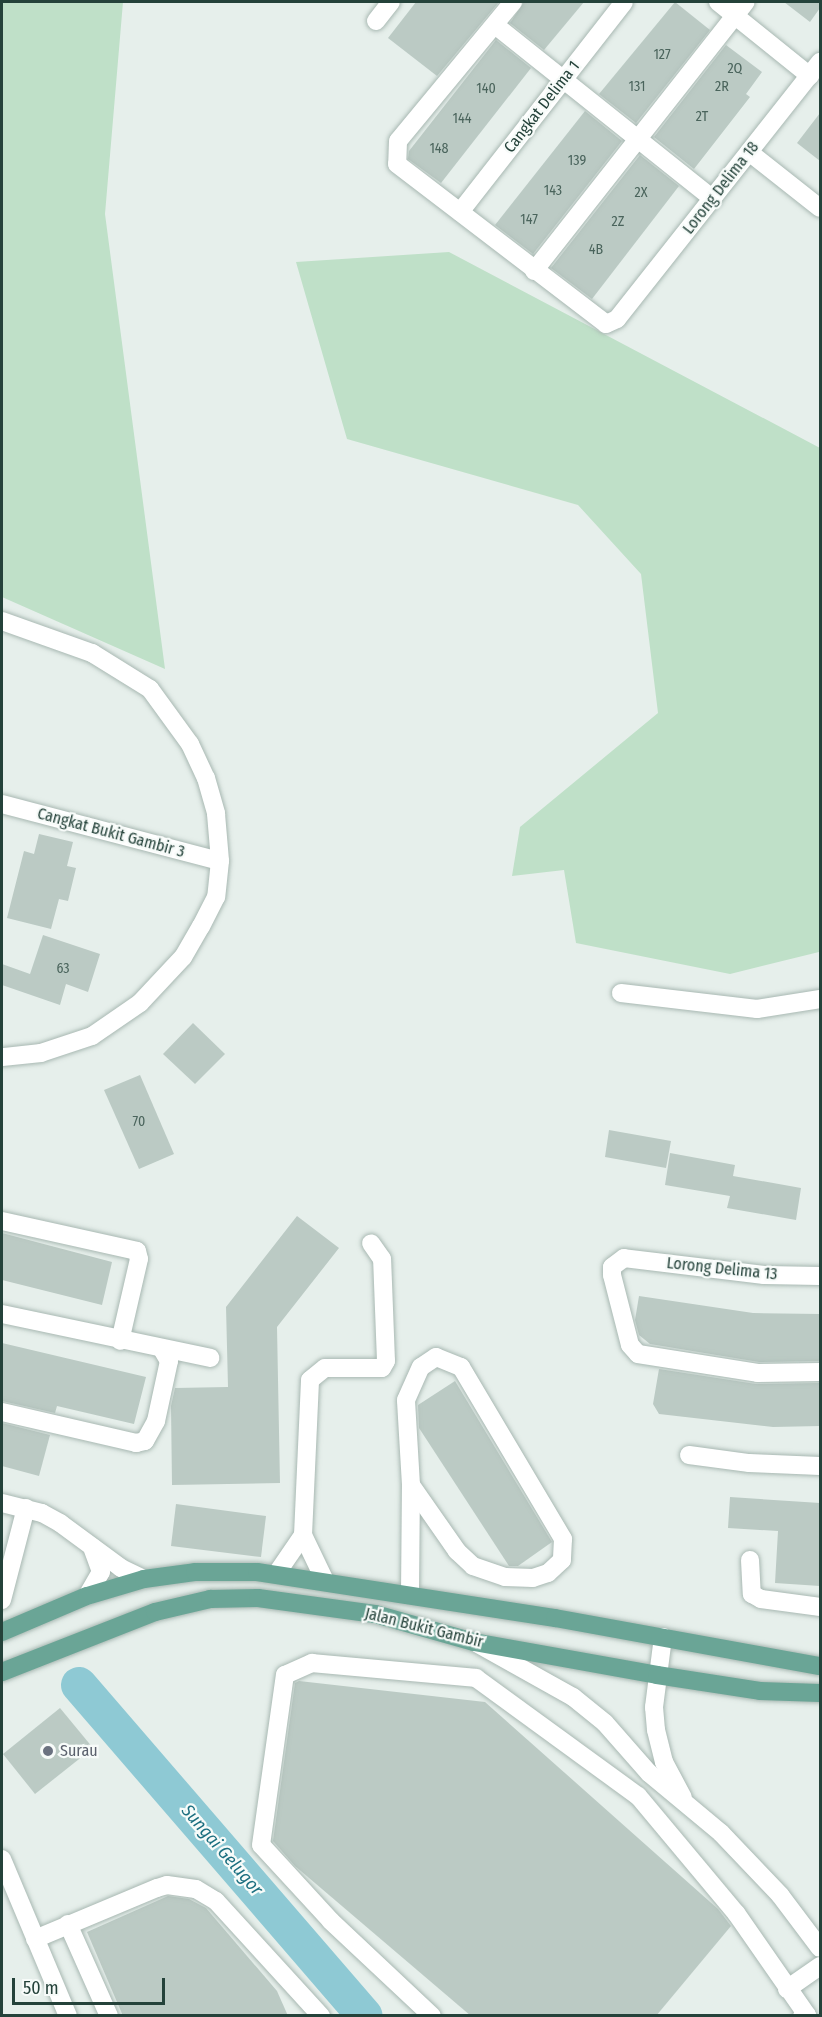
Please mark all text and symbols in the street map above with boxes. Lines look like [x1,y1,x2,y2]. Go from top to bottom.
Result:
house number: 127 [653,47,671,63]
street label: Cangkat Delima 1 [500,57,584,157]
house number: 2Q [728,61,742,77]
house number: 131 [629,79,645,95]
house number: 2R [715,79,729,95]
house number: 140 [476,81,496,97]
house number: 2T [696,109,708,125]
house number: 144 [452,111,472,127]
street label: Lorong Delima 18 [679,138,763,238]
house number: 148 [429,141,449,157]
house number: 139 [568,153,586,169]
house number: 143 [544,183,562,199]
house number: 2X [634,185,648,201]
house number: 147 [520,212,538,228]
house number: 2Z [612,214,624,230]
house number: 4B [589,242,603,258]
street label: Cangkat Bukit Gambir 3 [35,804,187,862]
house number: 63 [56,961,70,977]
house number: 70 [133,1114,145,1130]
street label: Lorong Delima 13 [666,1254,778,1284]
street label: Jalan Bukit Gambir [363,1604,485,1652]
place label: Surau [60,1741,98,1761]
marker: Surau [41,1744,55,1758]
water label: Sungai Gelugor [177,1800,267,1900]
scale bar [15,1966,168,2004]
text: 50 m [23,1977,59,1999]

